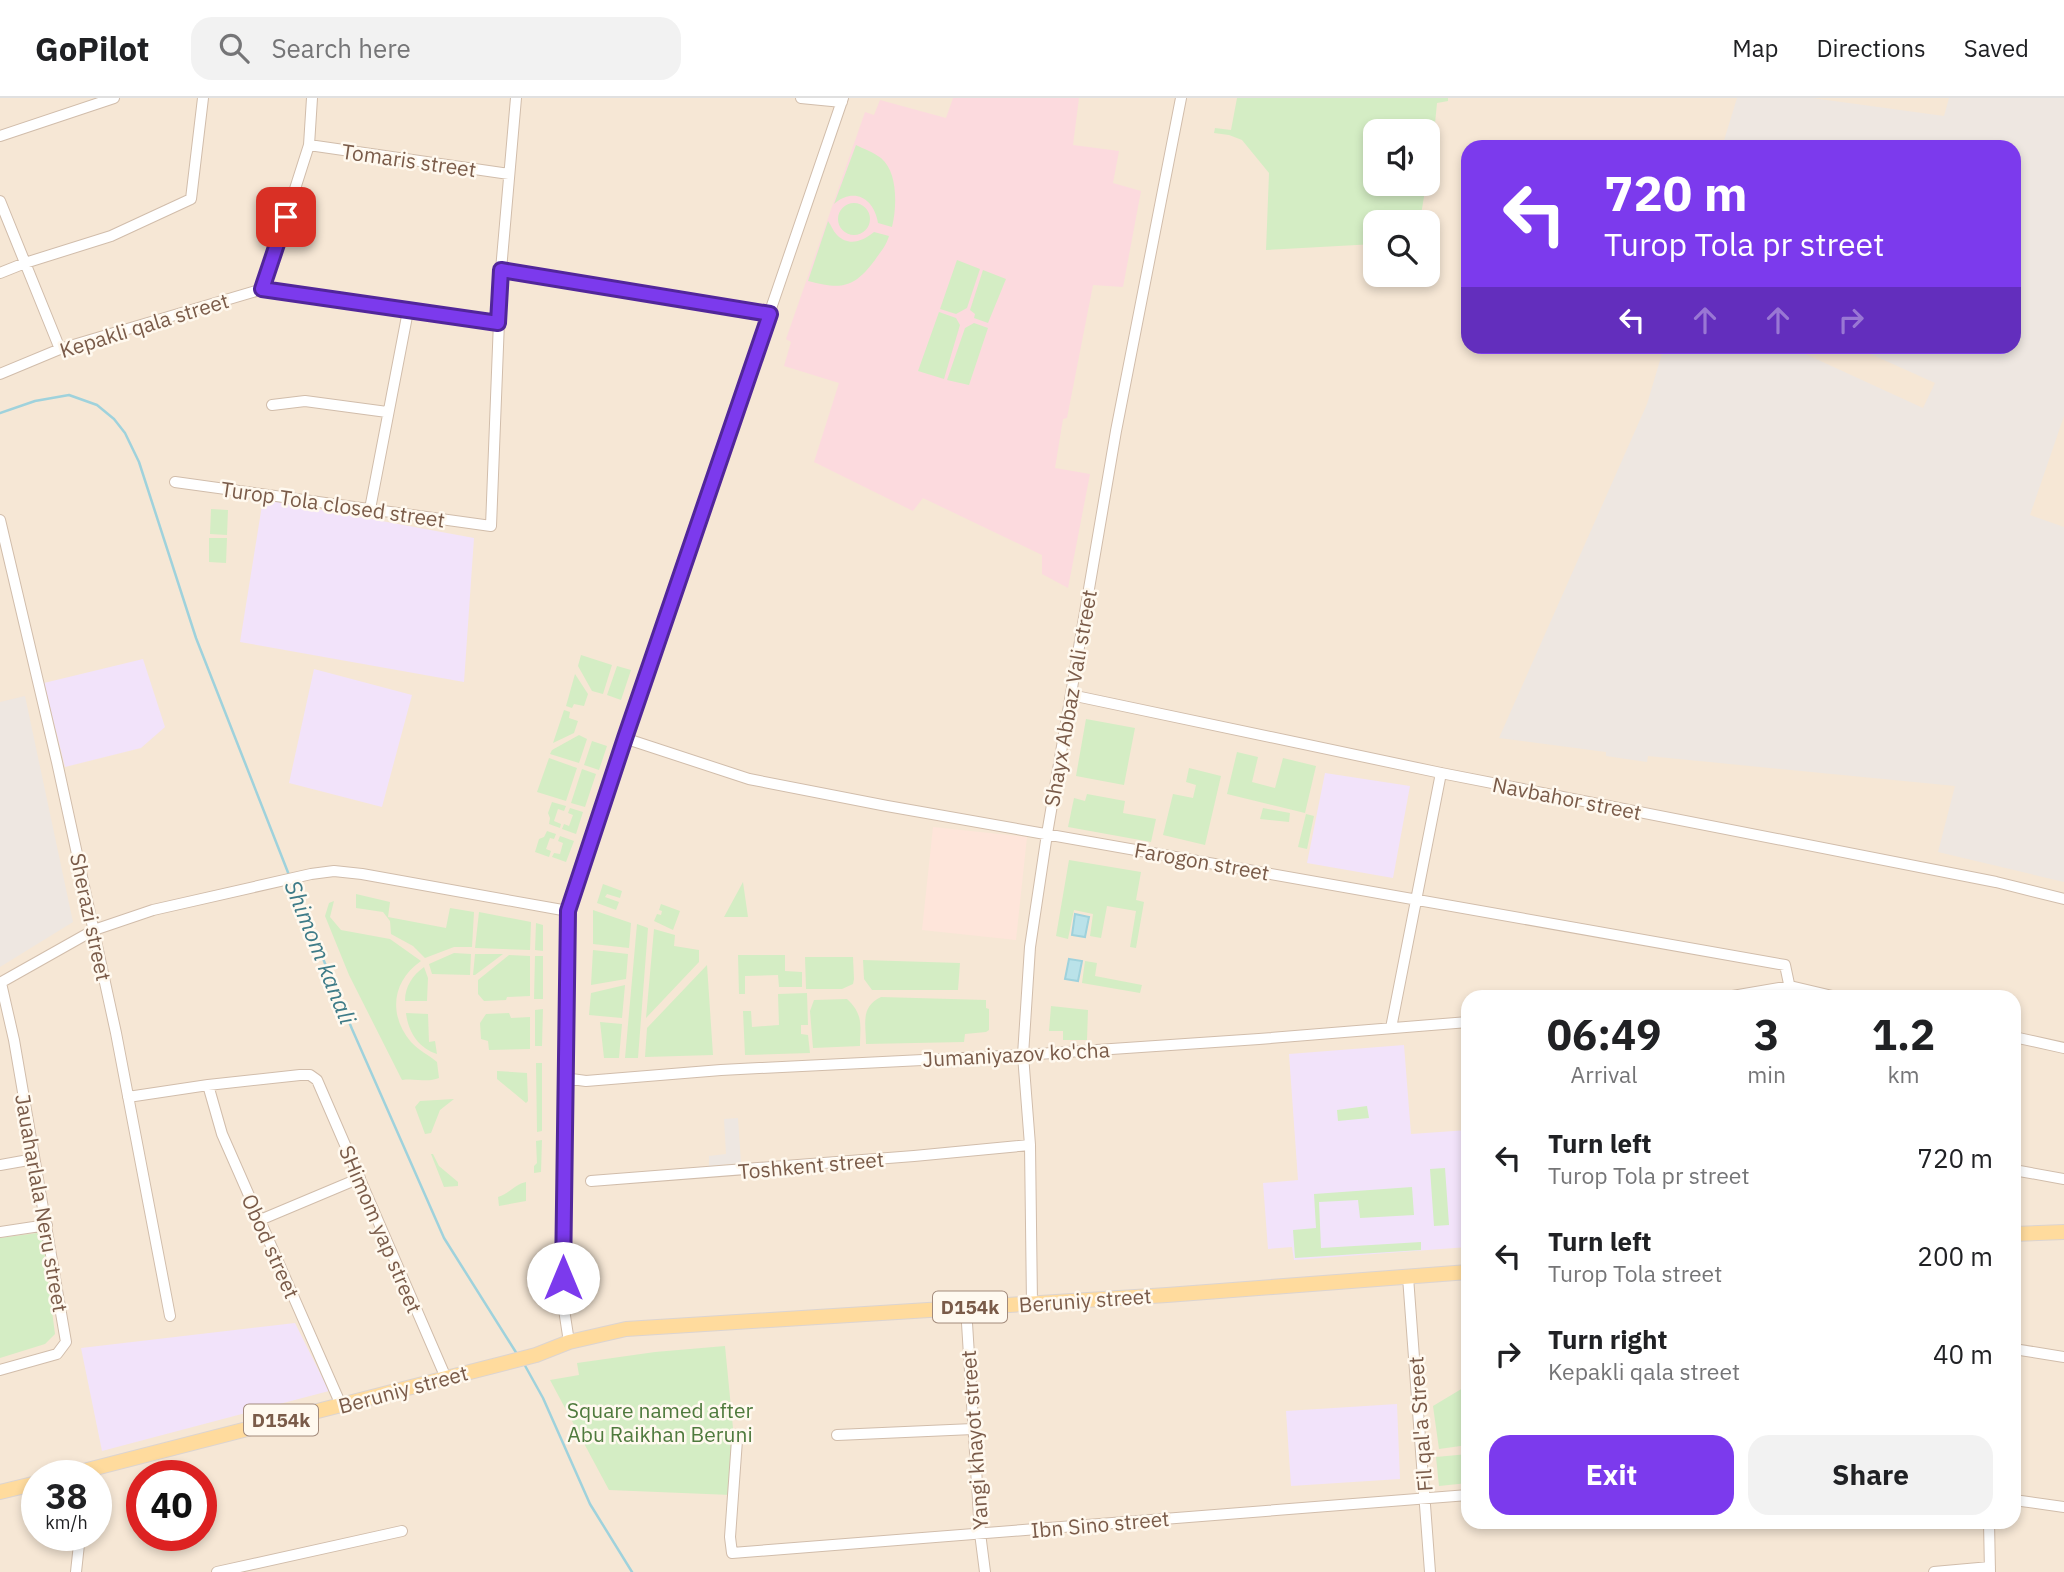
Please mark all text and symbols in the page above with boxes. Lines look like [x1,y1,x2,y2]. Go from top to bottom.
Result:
search box [191,17,681,80]
text: GoPilot [35,27,149,70]
icon: search [215,29,253,67]
text: Search here [271,31,411,65]
text: Map [1732,32,1778,64]
text: Directions [1816,32,1926,64]
text: Saved [1964,32,2029,64]
map controls [1363,119,1440,287]
button: sound [1363,119,1440,196]
street label: Tomaris street [340,137,478,183]
text: 720 m [1604,161,1748,224]
icon: left [1489,168,1580,259]
pin [256,187,316,247]
icon: arrive [267,198,305,236]
button: search [1363,210,1440,287]
text: Turop Tola pr street [1604,223,1884,265]
street label: Kepakli qala street [56,286,232,364]
icon: left [1613,301,1651,339]
icon: ahead [1686,301,1724,339]
icon: ahead [1759,301,1797,339]
icon: right [1832,301,1870,339]
street label: Turop Tola closed street [219,474,447,534]
street label: Shayx Abbaz Vali street [1037,587,1103,809]
street label: Navbahor street [1490,770,1644,826]
street label: Farogon street [1132,835,1272,887]
street label: Sherazi street [64,851,118,983]
water label: Shimom kanali [278,876,364,1029]
text: 06:49 [1547,1007,1661,1062]
text: 3 [1754,1007,1779,1062]
text: 1.2 [1872,1007,1935,1062]
street label: Jumaniyazov ko'cha [922,1035,1110,1073]
text: Arrival [1571,1059,1638,1089]
text: min [1747,1059,1786,1089]
text: km [1887,1059,1920,1089]
street label: Jauaharlala Neru street [9,1092,75,1314]
text: Turn left [1548,1126,1651,1160]
icon: left [1489,1139,1527,1177]
street label: SHimom yap street [333,1141,429,1317]
text: 720 m [1917,1141,1993,1175]
street label: Toshkent street [737,1145,885,1185]
text: Turop Tola pr street [1548,1160,1750,1190]
street label: Obod street [236,1189,306,1303]
text: Turn left [1548,1224,1651,1258]
icon: left [1489,1237,1527,1275]
text: 200 m [1917,1239,1993,1273]
position arrow [526,1241,600,1315]
text: Turop Tola street [1548,1258,1722,1288]
street label: Beruniy street [1018,1281,1152,1319]
road number: D154k [933,1292,1007,1322]
text: Turn right [1548,1322,1667,1356]
icon: right [1489,1335,1527,1373]
text: 40 m [1933,1337,1993,1371]
street label: Yangi khayot street [954,1349,994,1531]
street label: Fil qal'a Street [1401,1355,1439,1493]
text: Kepakli qala street [1548,1356,1740,1386]
street label: Beruniy street [335,1358,471,1420]
park label: Square named after Abu Raikhan Beruni [567,1396,753,1448]
road number: D154k [244,1404,318,1436]
button: Exit [1489,1435,1734,1515]
button: Share [1748,1435,1993,1515]
speed limit sign: 40 [126,1460,217,1551]
text: 38 [45,1473,88,1519]
street label: Ibn Sino street [1030,1504,1170,1544]
text: km/h [45,1511,88,1534]

